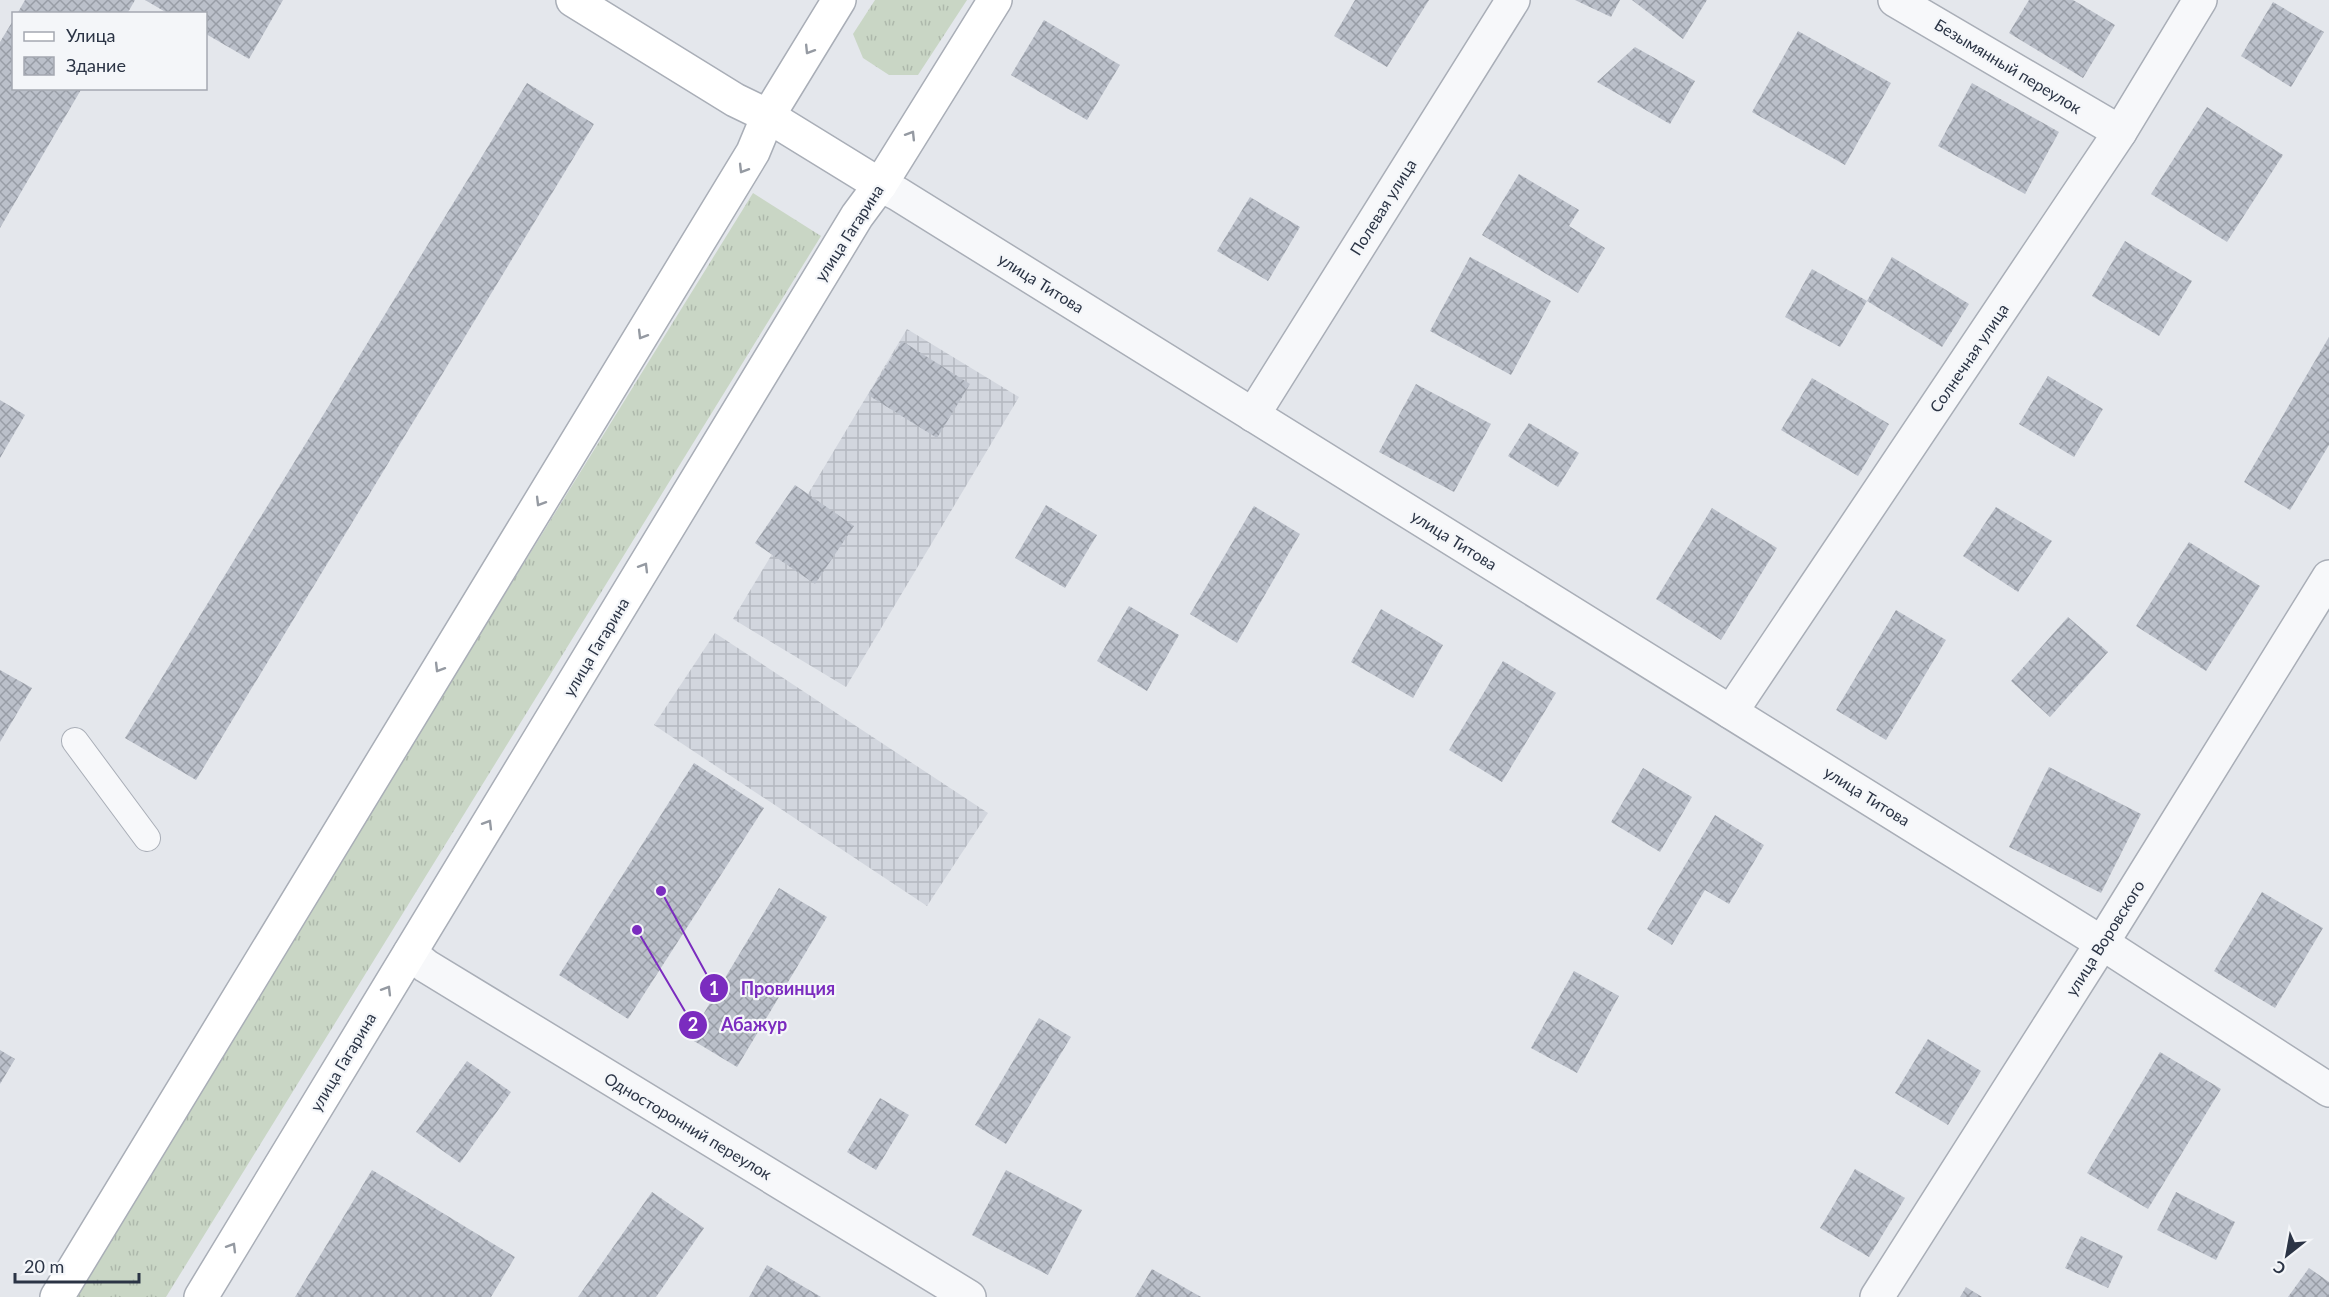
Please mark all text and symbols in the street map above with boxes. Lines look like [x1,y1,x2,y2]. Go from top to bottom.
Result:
legend [12,12,207,90]
street label: Безымянный переулок [1931,14,2086,117]
text: Улица [66,24,116,46]
one-way arrow [804,44,816,54]
text: Здание [66,54,126,76]
one-way arrow [903,131,915,141]
street label: Полевая улица [1345,155,1420,258]
one-way arrow [739,163,750,173]
street label: улица Гагарина [810,181,887,285]
street label: улица Титова [995,249,1088,316]
street label: Солнечная улица [1925,300,2012,416]
one-way arrow [637,329,649,339]
one-way arrow [536,496,548,506]
street label: улица Титова [1408,506,1501,573]
one-way arrow [637,563,648,573]
street label: улица Гагарина [559,594,632,699]
one-way arrow [434,662,446,672]
street label: улица Титова [1821,762,1914,829]
one-way arrow [481,820,493,830]
street label: улица Воровского [2061,876,2148,999]
callout: Провинция [699,970,847,1006]
text: 1 [709,977,719,999]
text: Провинция [741,977,835,999]
one-way arrow [380,986,391,996]
callout: Абажур [678,1007,799,1043]
street label: улица Гагарина [306,1009,379,1114]
text: 2 [688,1013,698,1035]
text: Абажур [720,1013,787,1035]
street label: Односторонний переулок [601,1068,776,1184]
north arrow [2257,1225,2317,1285]
one-way arrow [224,1243,236,1253]
scale bar [15,1246,140,1284]
text: 20 m [24,1255,64,1277]
text: С [2269,1257,2288,1279]

